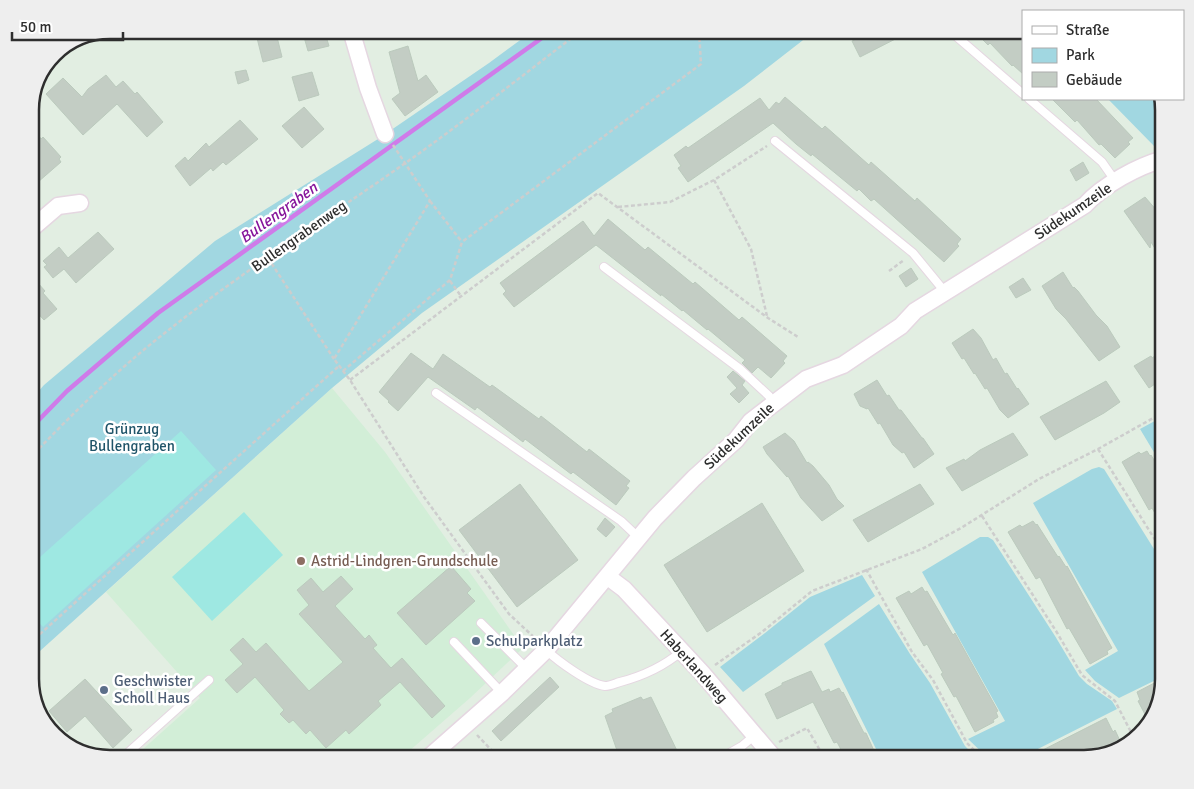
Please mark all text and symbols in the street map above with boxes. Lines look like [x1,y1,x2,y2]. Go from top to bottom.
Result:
scale bar [12,10,124,42]
legend [1022,10,1184,100]
text: 50 m [20,18,51,36]
text: Straße [1066,21,1110,39]
text: Park [1066,46,1095,64]
text: Gebäude [1066,71,1122,89]
water label: Bullengraben [236,177,323,248]
street label: Südekumzeile [1031,179,1115,243]
street label: Bullengrabenweg [248,197,350,275]
street label: Südekumzeile [700,399,778,473]
park label: Grünzug Bullengraben [89,420,175,455]
place label: Astrid-Lindgren-Grundschule [311,552,498,570]
marker: Astrid-Lindgren-Grundschule [295,555,307,567]
street label: Haberlandweg [656,625,732,707]
place label: Schulparkplatz [486,632,583,650]
marker: Schulparkplatz [470,635,482,647]
place label: Geschwister Scholl Haus [114,672,193,707]
marker: Geschwister Scholl Haus [98,684,110,696]

